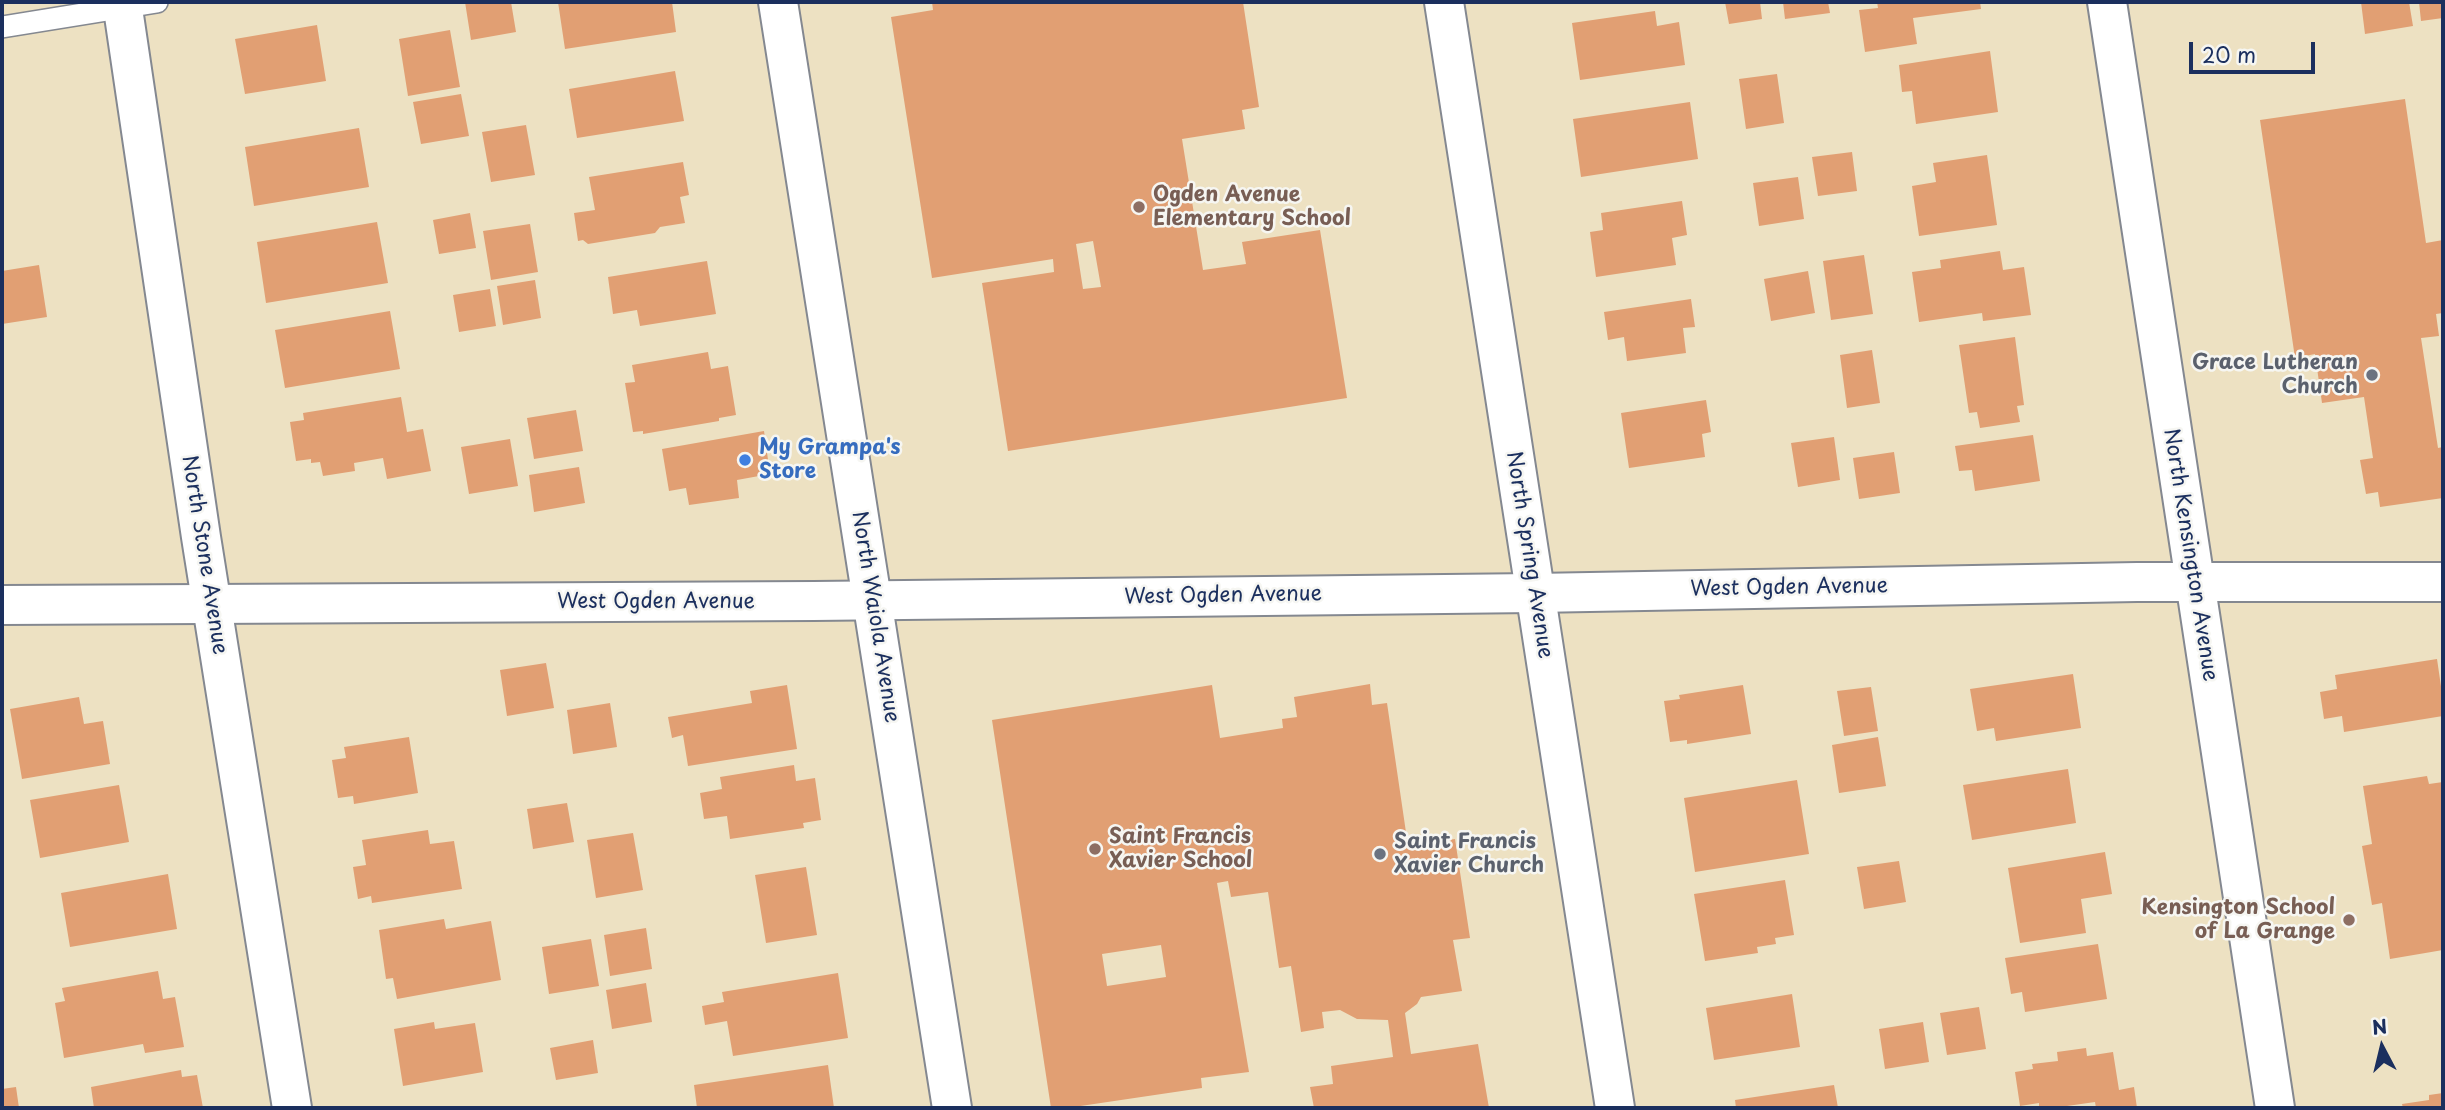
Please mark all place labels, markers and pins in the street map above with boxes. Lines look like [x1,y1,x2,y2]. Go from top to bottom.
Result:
place label: Ogden Avenue Elementary School [1153,182,1351,232]
marker: Ogden Avenue Elementary School [1131,199,1147,215]
place label: Grace Lutheran Church [2192,350,2358,400]
marker: Grace Lutheran Church [2364,367,2380,383]
place label: My Grampa's Store [759,435,901,485]
marker: My Grampa's Store [737,452,753,468]
place label: Saint Francis Xavier School [1109,824,1252,874]
place label: Saint Francis Xavier Church [1394,829,1544,879]
marker: Saint Francis Xavier School [1087,841,1103,857]
marker: Saint Francis Xavier Church [1372,846,1388,862]
place label: Kensington School of La Grange [2141,895,2335,945]
marker: Kensington School of La Grange [2341,912,2357,928]

